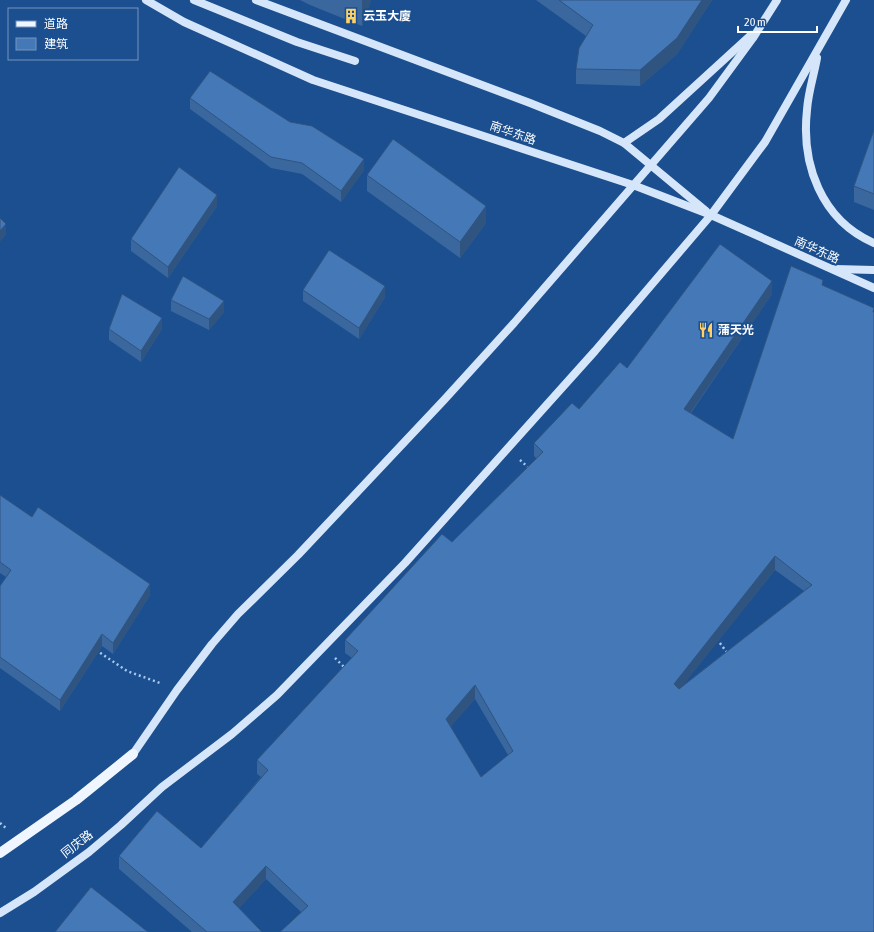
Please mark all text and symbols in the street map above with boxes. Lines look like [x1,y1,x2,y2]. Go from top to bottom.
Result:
building icon: 云玉大廈 [342,7,360,25]
legend [8,8,138,60]
scale bar [738,8,817,34]
place label: 云玉大廈 [363,9,411,23]
text: 20 m [744,15,766,29]
text: 道路 [44,17,68,31]
text: 建筑 [44,37,68,51]
street label: 南华东路 [488,119,538,147]
street label: 南华东路 [792,234,842,266]
restaurant icon: 蒲天光 [697,321,715,339]
place label: 蒲天光 [718,323,754,337]
street label: 同庆路 [59,827,95,861]

